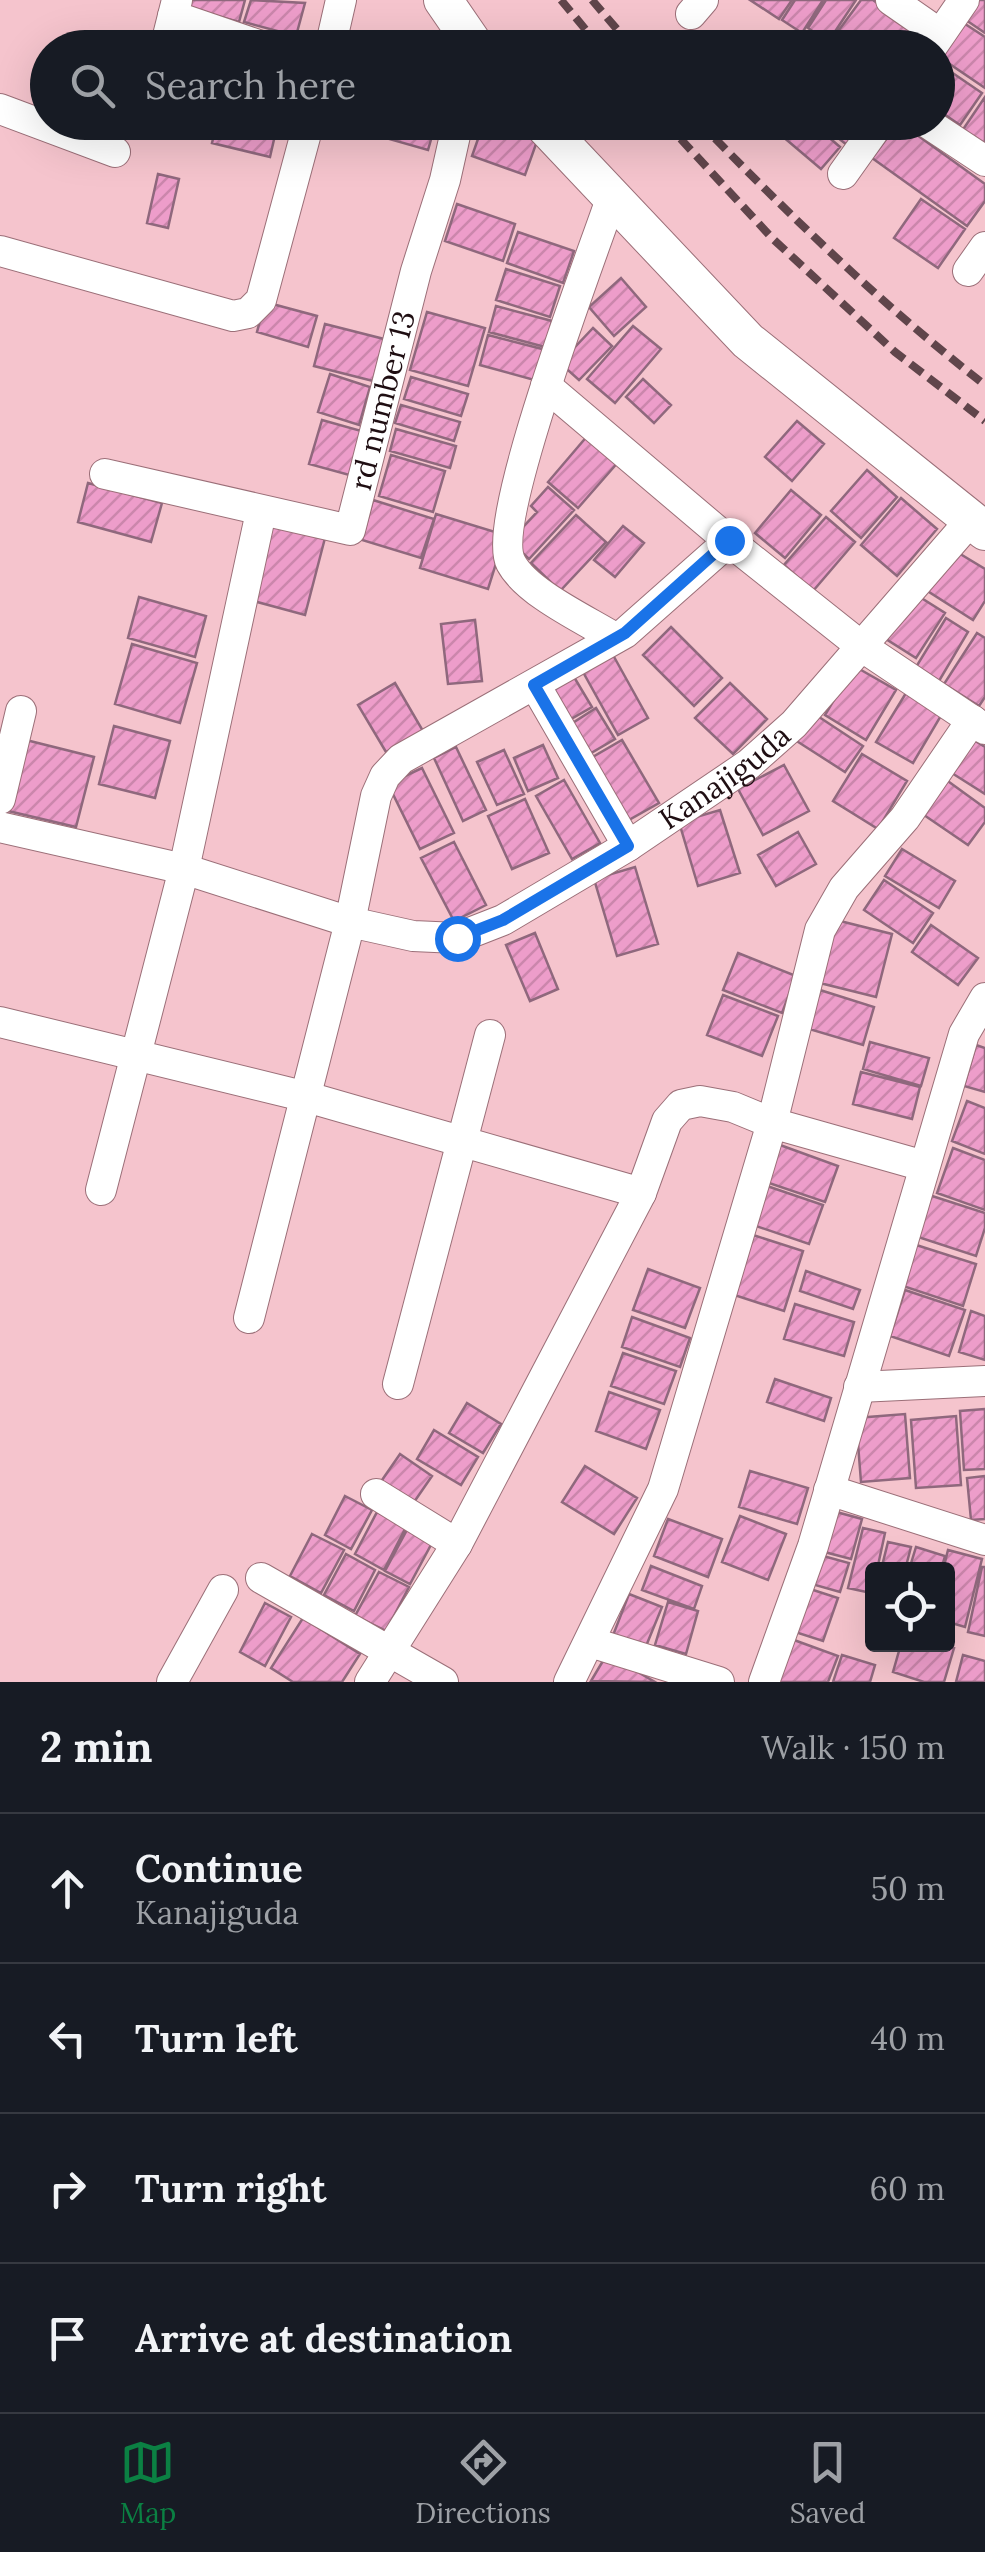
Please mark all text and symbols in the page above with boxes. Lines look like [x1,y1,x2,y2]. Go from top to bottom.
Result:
search box [30,30,955,140]
icon: search [65,58,120,113]
text: Search here [145,61,356,109]
street label: rd number 13 [341,306,423,494]
route end [707,518,753,564]
street label: Kanajiguda [651,716,798,837]
route start [435,916,481,962]
map controls [865,1562,955,1652]
button: locate [865,1562,955,1652]
text: 2 min [40,1720,153,1774]
text: Walk · 150 m [761,1727,945,1768]
text: Continue [135,1844,303,1892]
icon: ahead [40,1861,95,1916]
text: 50 m [871,1868,945,1909]
text: Kanajiguda [135,1892,299,1933]
icon: left [40,2011,95,2066]
text: Turn left [135,2014,298,2062]
text: 40 m [871,2018,945,2059]
icon: right [40,2161,95,2216]
text: Turn right [135,2164,326,2212]
text: 60 m [870,2168,945,2209]
icon: arrive [40,2311,95,2366]
text: Arrive at destination [135,2314,512,2362]
tab: Map [119,2435,176,2531]
tab: Directions [415,2435,551,2531]
tab: Saved [790,2435,866,2531]

